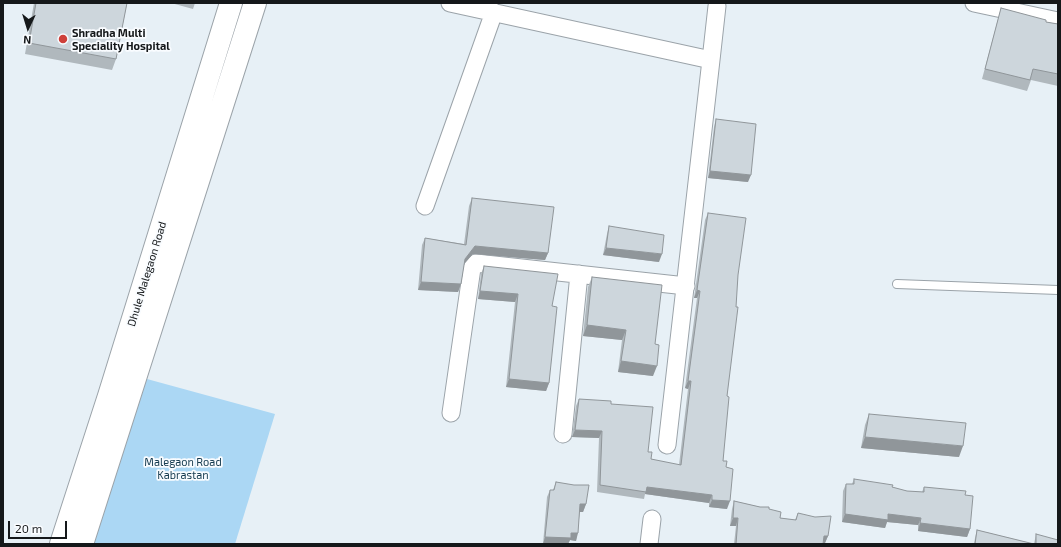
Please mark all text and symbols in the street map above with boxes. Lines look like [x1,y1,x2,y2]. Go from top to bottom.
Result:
north arrow [8,8,48,48]
place label: Shradha Multi Speciality Hospital [72,26,170,52]
marker: Shradha Multi Speciality Hospital [57,33,69,45]
text: N [23,34,32,47]
street label: Dhule Malegaon Road [125,220,169,328]
park label: Malegaon Road Kabrastan [144,455,222,481]
scale bar [10,513,69,539]
text: 20 m [15,521,42,535]

